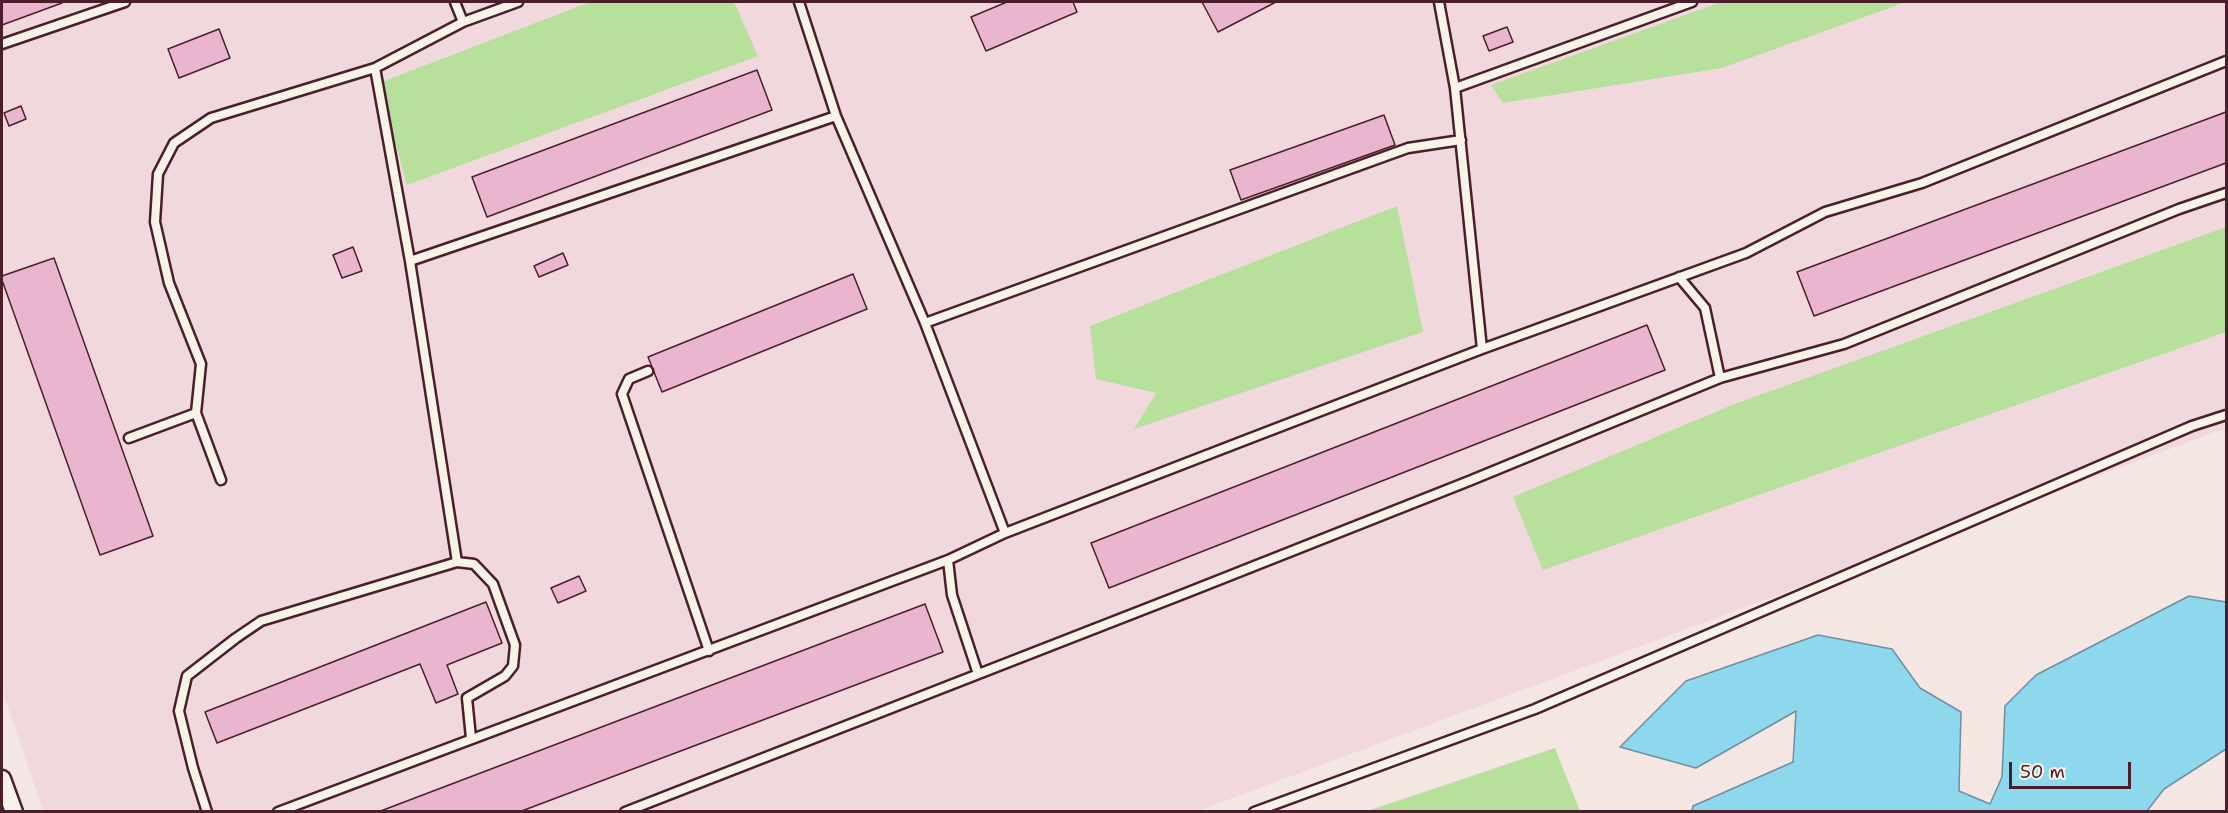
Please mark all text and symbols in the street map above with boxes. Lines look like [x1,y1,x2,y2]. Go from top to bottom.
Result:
scale bar [2012,750,2134,788]
text: 50 m [2020,760,2065,784]

